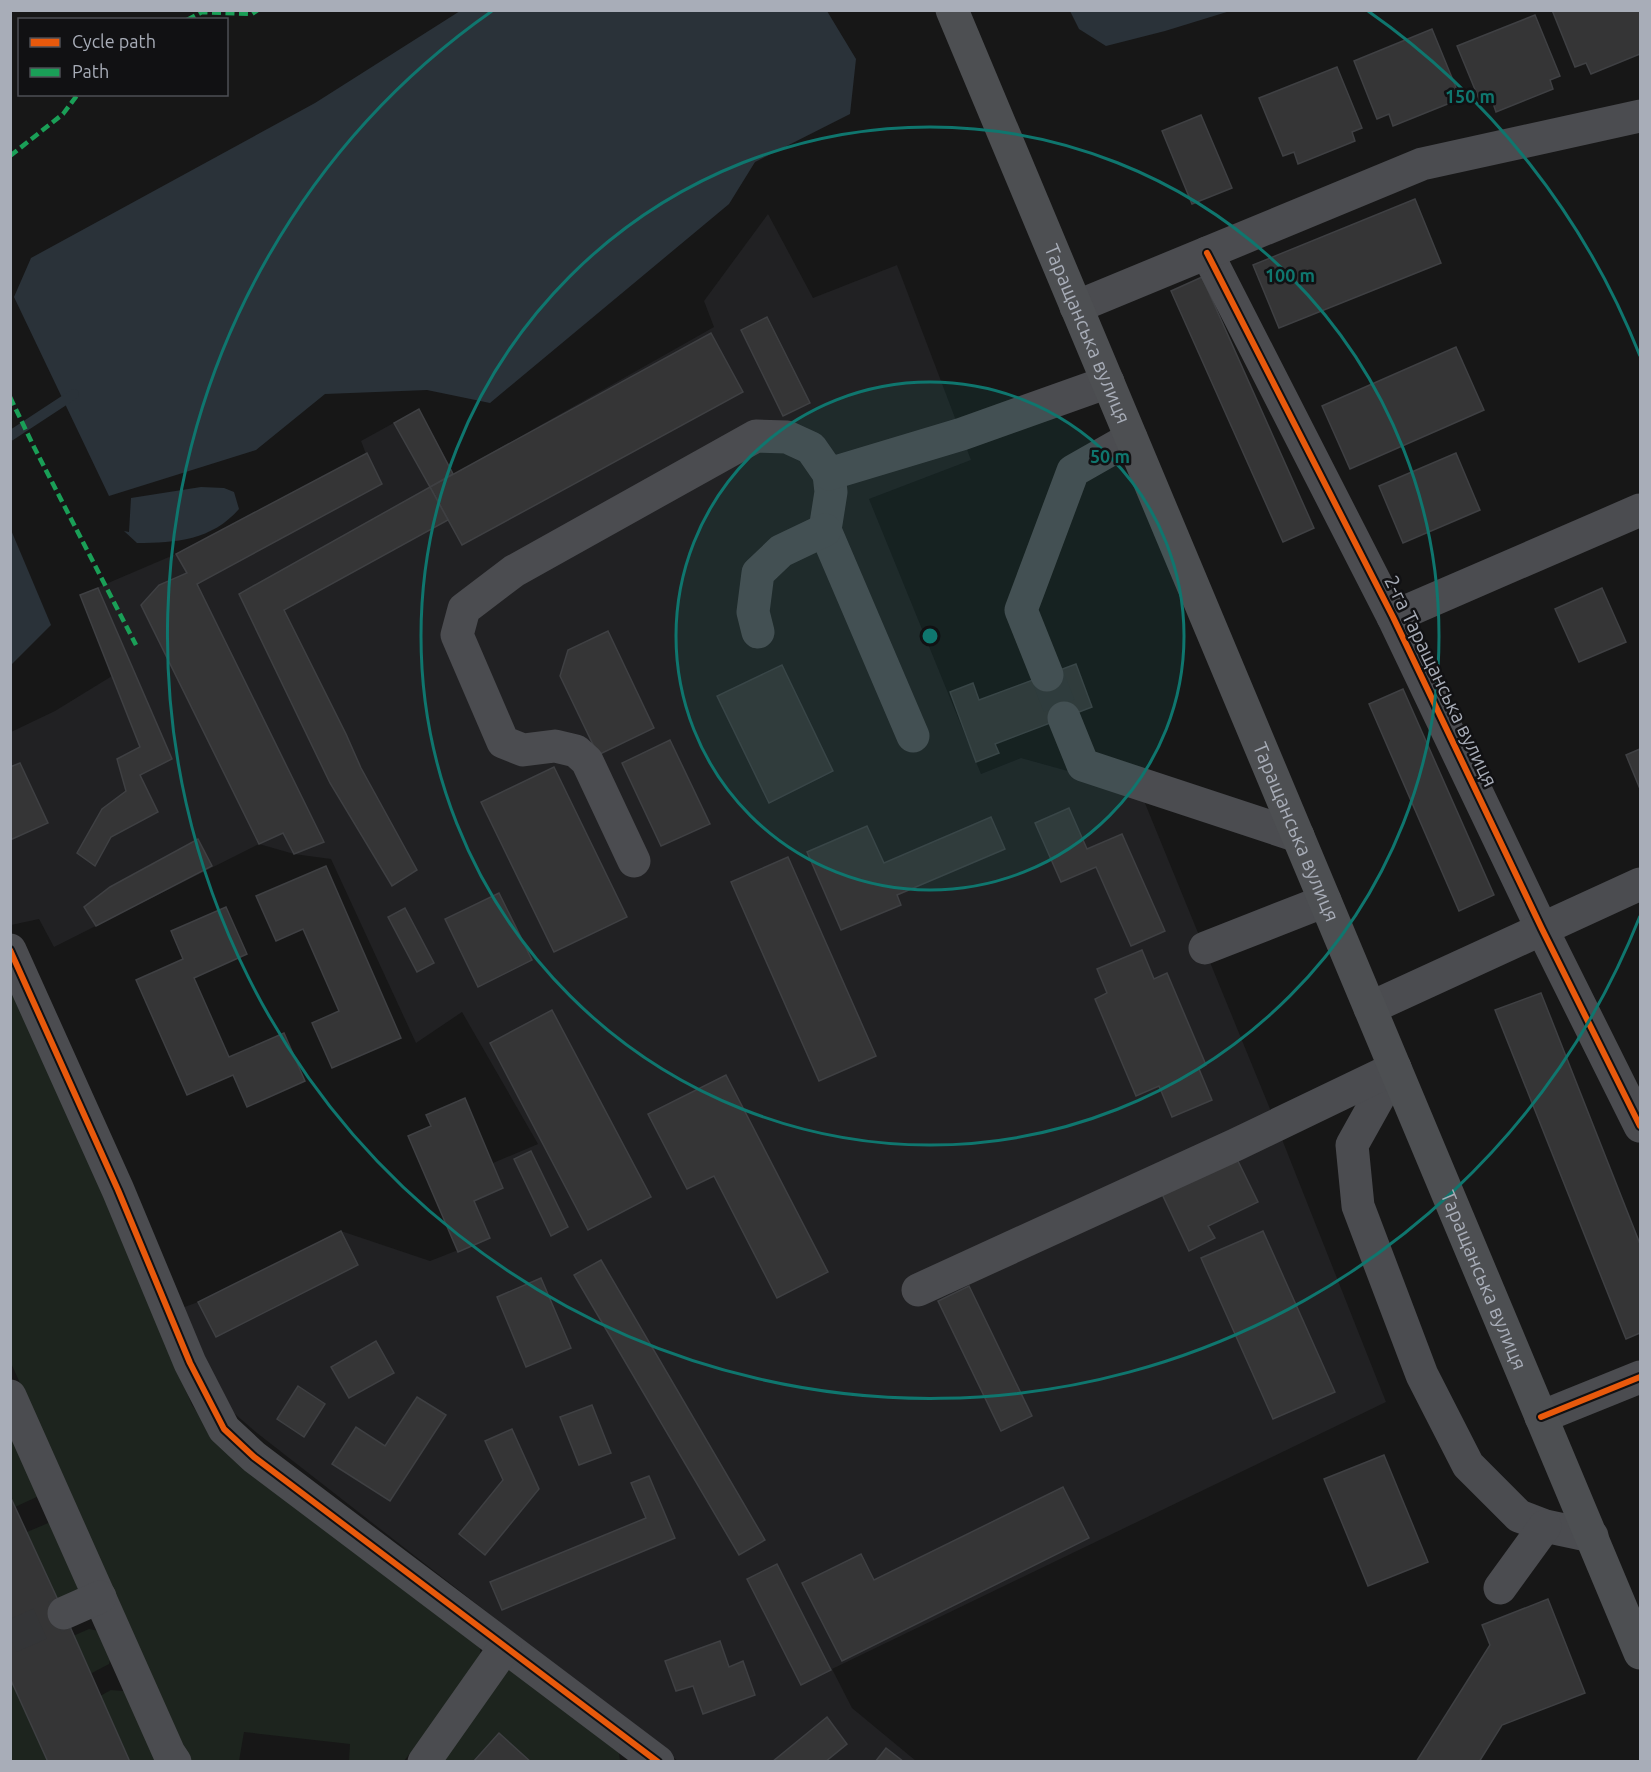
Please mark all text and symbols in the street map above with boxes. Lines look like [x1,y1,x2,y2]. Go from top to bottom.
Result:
legend [18,18,228,96]
text: Cycle path [72,31,156,51]
text: Path [72,61,109,81]
text: 150 m [1445,86,1495,106]
street label: Таращанська вулиця [1040,241,1136,427]
text: 100 m [1265,265,1315,285]
text: 50 m [1090,446,1130,466]
street label: 2-га Таращанська вулиця [1380,571,1503,790]
centre of rings [920,626,940,646]
street label: Таращанська вулиця [1249,739,1344,925]
street label: Таращанська вулиця [1437,1187,1532,1373]

